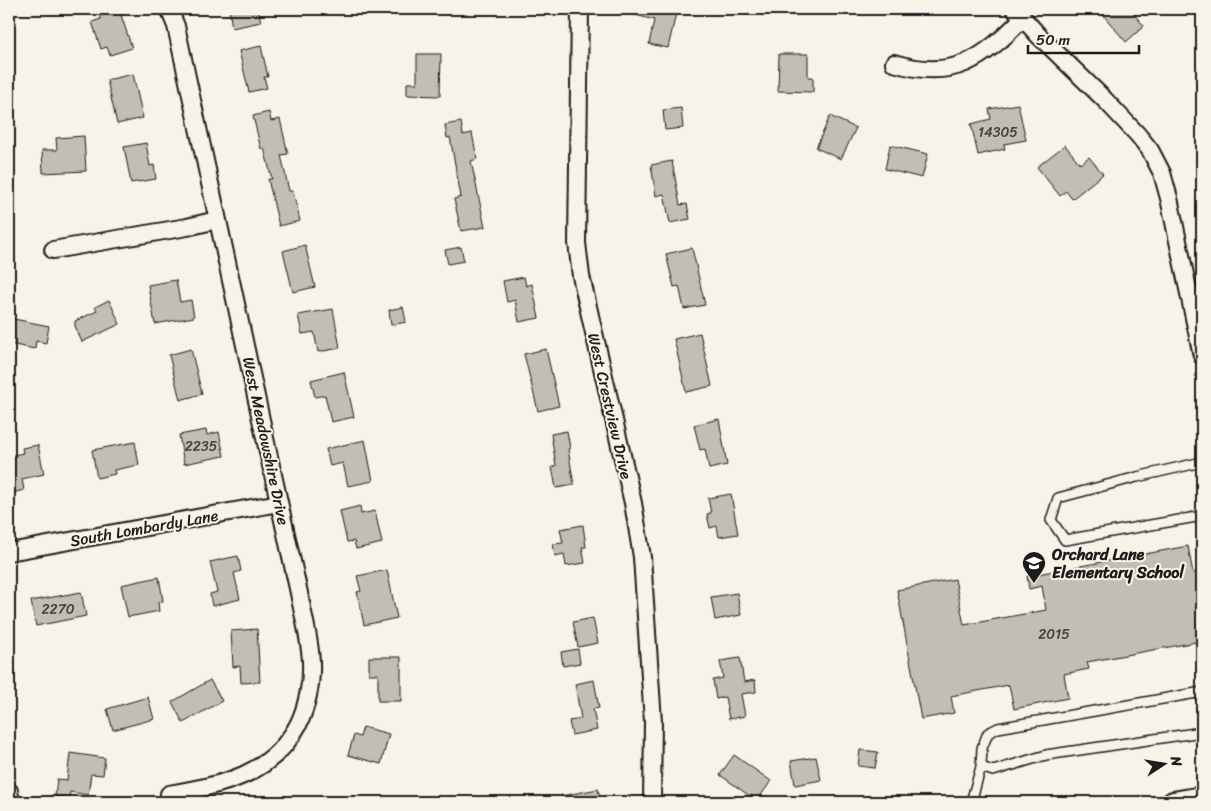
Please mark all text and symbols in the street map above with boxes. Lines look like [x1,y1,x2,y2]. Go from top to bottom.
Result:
scale bar [1028,22,1140,54]
text: 50 m [1036,27,1071,53]
house number: 14305 [978,120,1018,145]
street label: West Crestview Drive [579,330,641,482]
street label: West Meadowshire Drive [234,354,298,528]
house number: 2235 [185,434,218,459]
street label: South Lombardy Lane [68,501,221,555]
place label: Orchard Lane Elementary School [1051,540,1185,587]
school or university icon: Orchard Lane Elementary School [1021,550,1047,584]
house number: 2270 [42,597,75,622]
house number: 2015 [1038,622,1070,647]
north arrow [1138,738,1188,788]
text: N [1163,753,1190,769]

